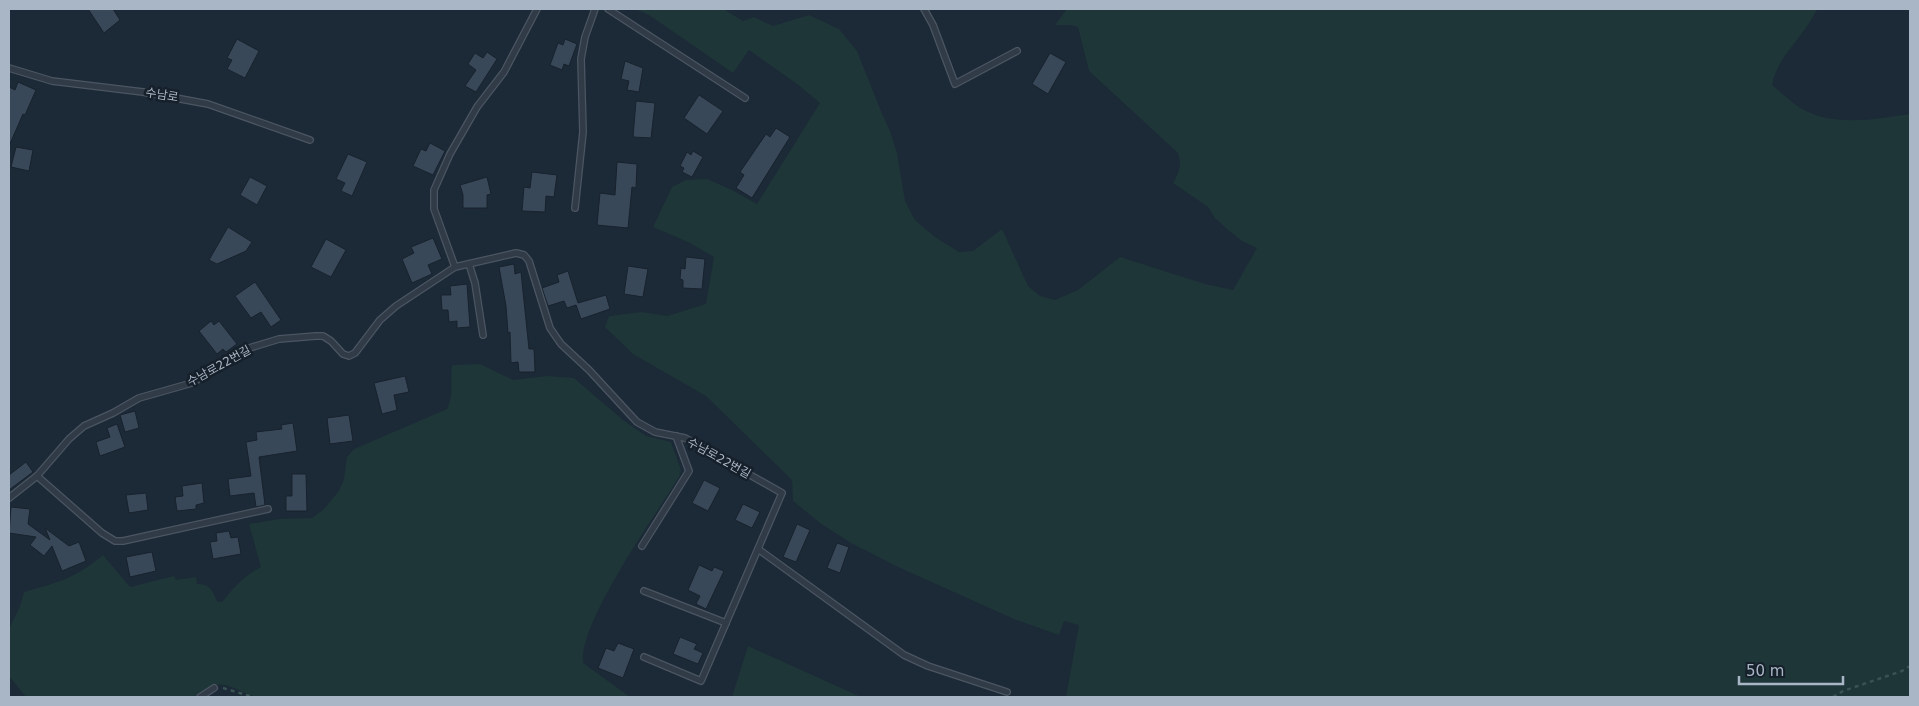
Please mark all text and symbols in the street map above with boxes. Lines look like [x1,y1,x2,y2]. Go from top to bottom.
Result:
street label: 수남로 [145,85,179,105]
street label: 수남로22번길 [185,343,253,389]
street label: 수남로22번길 [685,435,753,481]
scale bar [1739,654,1843,686]
text: 50 m [1746,662,1784,680]

